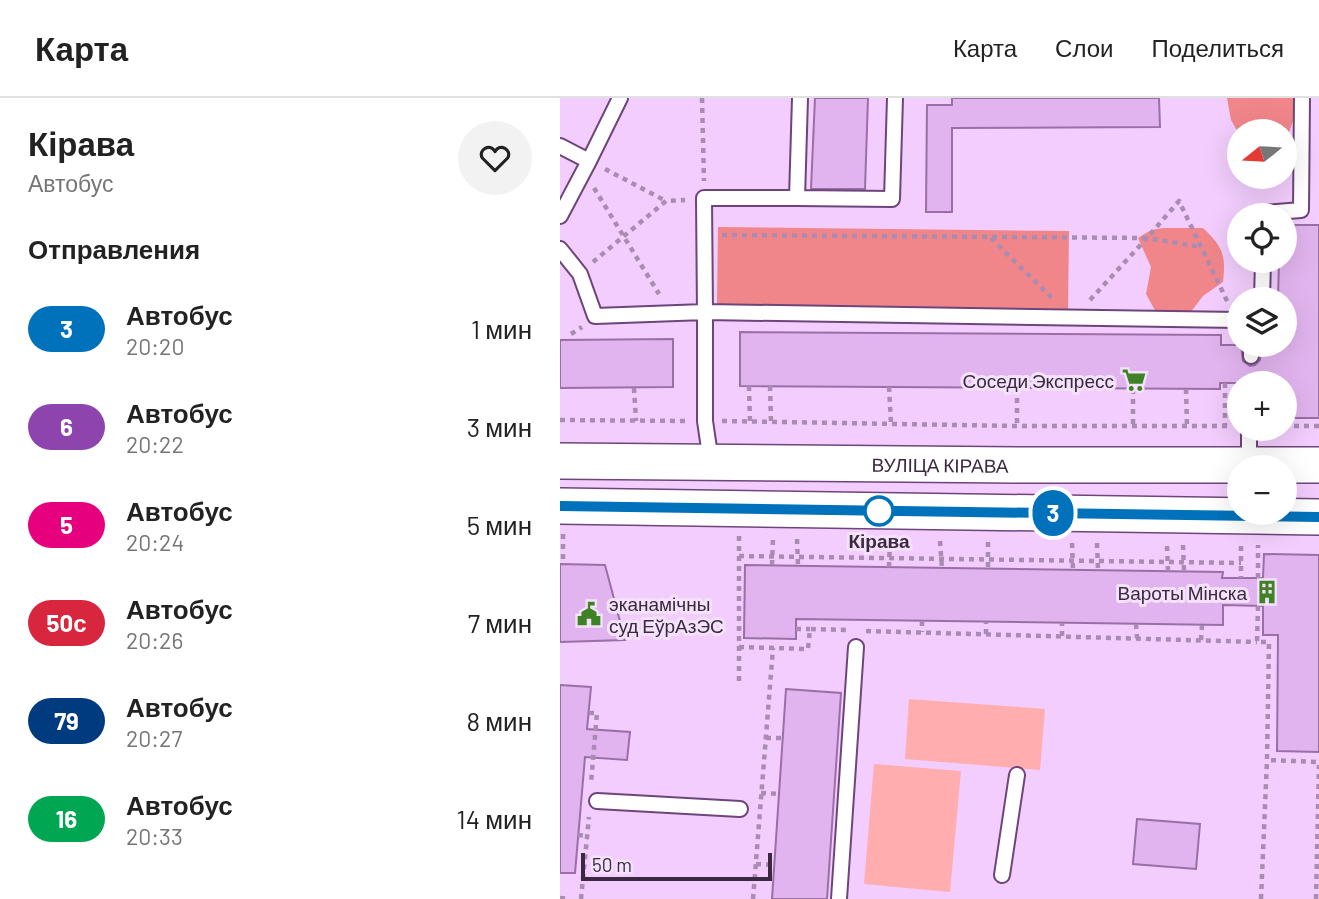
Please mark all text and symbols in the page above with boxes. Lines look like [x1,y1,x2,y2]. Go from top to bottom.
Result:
text: Карта [35,28,128,68]
text: Карта [953,33,1017,62]
text: Слои [1055,33,1113,62]
text: Поделиться [1151,33,1284,62]
north arrow [1227,119,1297,189]
map controls [1227,119,1297,525]
button: heart [458,121,532,195]
text: Кірава [28,123,134,163]
text: Автобус [28,169,114,197]
button: locate [1227,203,1297,273]
text: Отправления [28,233,200,264]
button: layers [1227,287,1297,357]
text: Автобус [126,299,233,330]
text: 1 мин [471,313,532,344]
text: 3 [60,314,73,343]
text: 20:20 [126,332,184,360]
supermarket icon: Соседи Экспресс [1120,366,1148,394]
place label: Соседи Экспресс [962,369,1114,392]
button: + [1227,371,1297,441]
text: Автобус [126,397,233,428]
text: 3 мин [467,411,532,442]
text: 6 [60,412,73,441]
text: 20:22 [126,430,184,458]
street label: ВУЛІЦА КІРАВА [871,452,1009,476]
button: − [1227,455,1297,525]
line badge: 3 [1030,490,1076,536]
text: Автобус [126,495,233,526]
marker: Кірава [864,496,894,526]
text: 3 [1047,498,1059,527]
text: 5 мин [467,509,532,540]
text: 5 [60,510,73,539]
text: 20:24 [126,528,184,556]
place label: Кірава [848,529,910,552]
building icon: Вароты Мінска [1253,578,1281,606]
place label: Вароты Мінска [1118,581,1247,604]
place label: эканамічны суд ЕўрАзЭС [609,592,724,637]
text: Автобус [126,593,233,624]
public building icon: эканамічны суд ЕўрАзЭС [575,600,603,628]
text: 7 мин [468,607,532,638]
text: 50с [47,608,86,637]
text: 20:26 [126,626,183,654]
text: Автобус [126,691,233,722]
text: 8 мин [466,705,532,736]
text: 79 [54,706,79,735]
text: 20:27 [126,724,182,752]
text: Автобус [126,789,233,820]
text: 14 мин [457,803,532,834]
text: 16 [56,804,77,833]
text: 20:33 [126,822,183,850]
scale bar [581,850,772,882]
text: 50 m [592,853,632,876]

